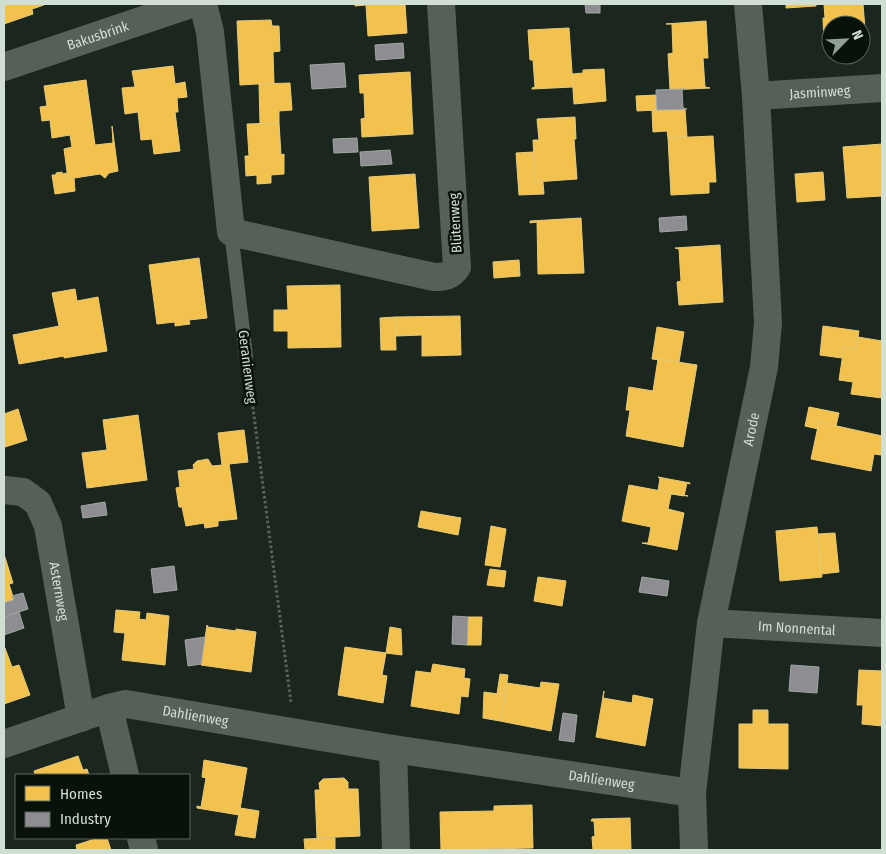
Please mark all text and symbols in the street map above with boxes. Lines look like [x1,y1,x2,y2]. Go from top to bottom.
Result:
north arrow [821,15,871,65]
street label: Bakusbrink [65,17,132,54]
text: N [848,28,867,42]
street label: Jasminweg [789,82,851,103]
street label: Blütenweg [445,192,466,253]
street label: Geranienweg [235,329,261,405]
street label: Arode [740,411,763,448]
street label: Asternweg [45,561,72,623]
street label: Im Nonnental [758,618,836,639]
street label: Dahlienweg [161,702,230,730]
street label: Dahlienweg [567,767,636,793]
legend [15,774,190,839]
text: Homes [60,785,102,803]
text: Industry [60,810,111,828]

